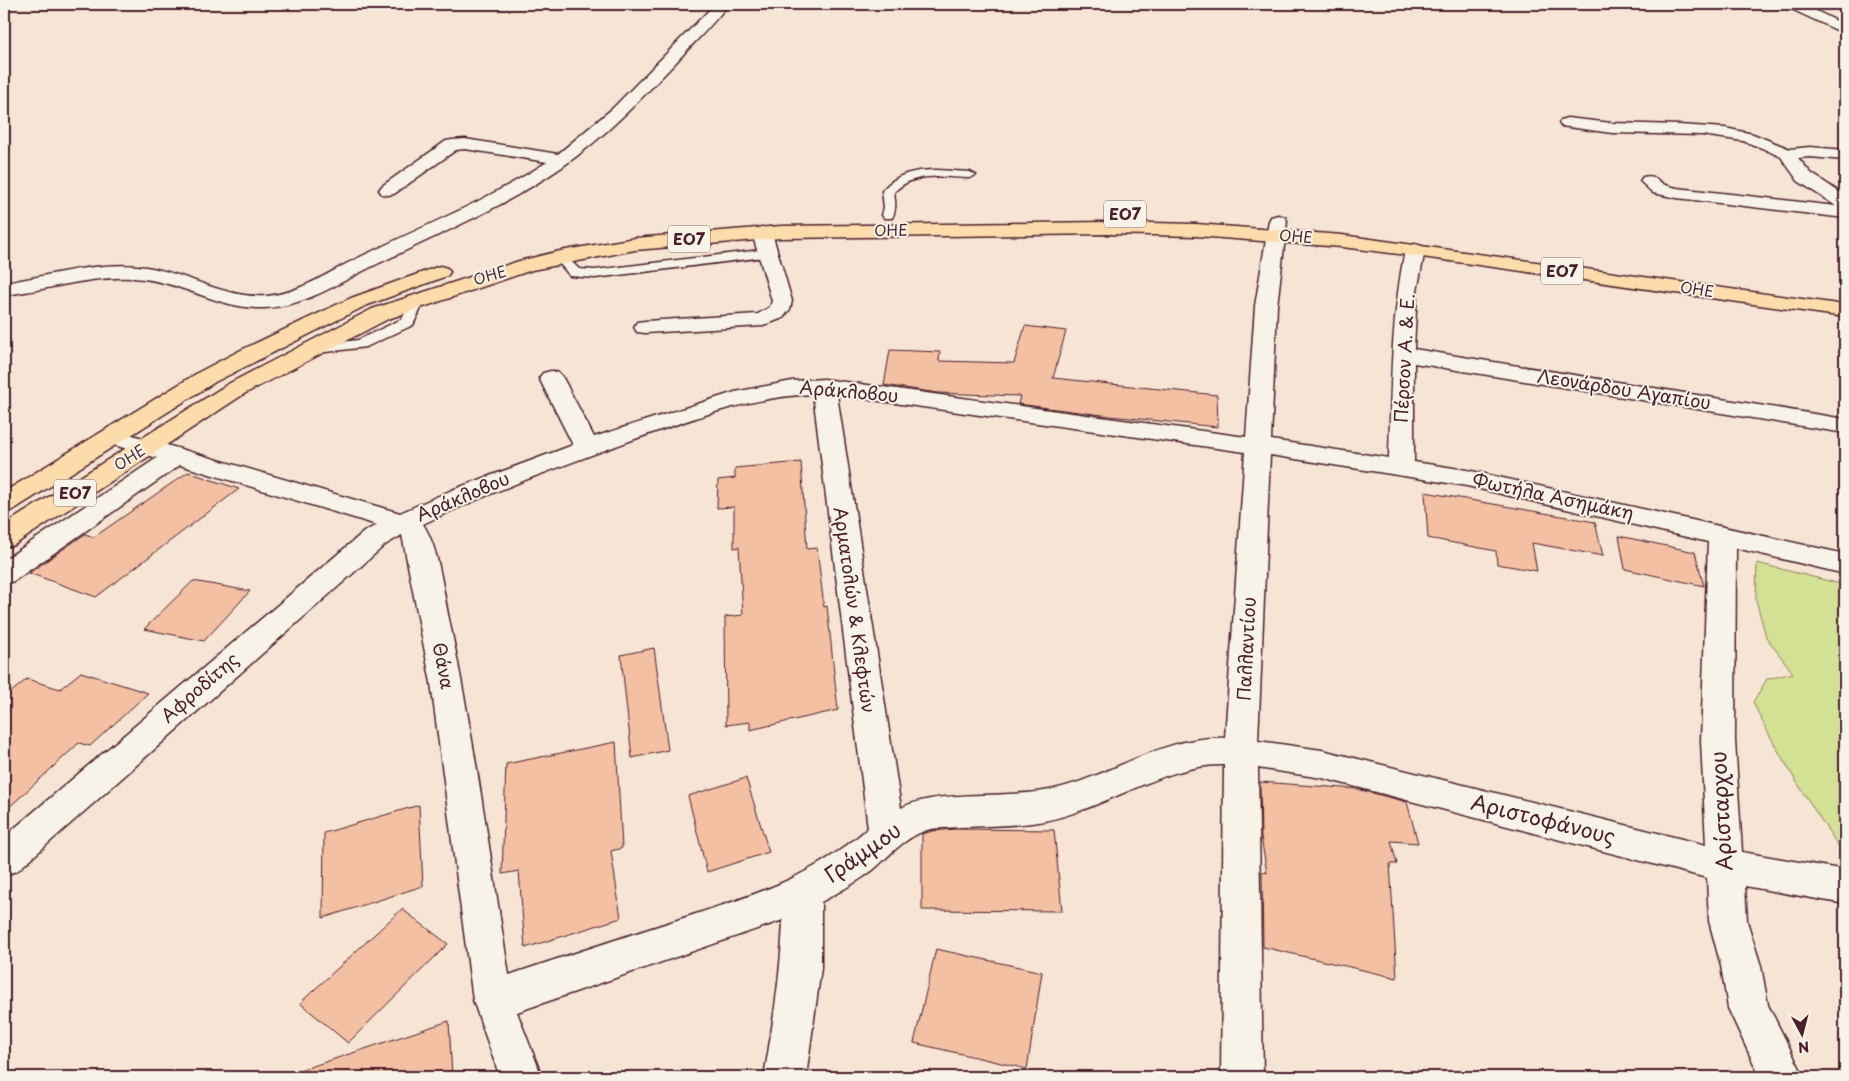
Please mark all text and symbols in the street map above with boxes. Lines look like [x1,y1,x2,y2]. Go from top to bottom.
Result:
road number: ΕΟ7 [1104,200,1146,228]
street label: ΟΗΕ [874,218,908,241]
street label: ΟΗΕ [1278,223,1314,248]
road number: ΕΟ7 [668,225,710,252]
road number: ΕΟ7 [1541,258,1583,284]
street label: ΟΗΕ [470,259,509,291]
street label: ΟΗΕ [1679,275,1716,302]
street label: Πέρσον Α. & Ε. [1387,293,1420,423]
street label: Λεονάρδου Αγαπίου [1536,361,1713,416]
street label: Αράκλοβου [799,373,900,408]
street label: ΟΗΕ [109,438,150,476]
street label: Αράκλοβου [412,464,513,527]
street label: Φωτήλα Ασημάκη [1470,465,1636,526]
road number: ΕΟ7 [54,479,96,506]
street label: Αρματολών & Κλεφτών [828,505,883,715]
street label: Παλλαντίου [1229,596,1262,702]
street label: Θάνα [427,640,462,692]
street label: Αφροδίτης [154,645,244,728]
street label: Αρίσταρχου [1701,750,1739,872]
street label: Αριστοφάνους [1468,785,1619,851]
street label: Γράμμου [817,813,907,890]
north arrow [1776,1008,1826,1058]
text: N [1797,1036,1810,1058]

